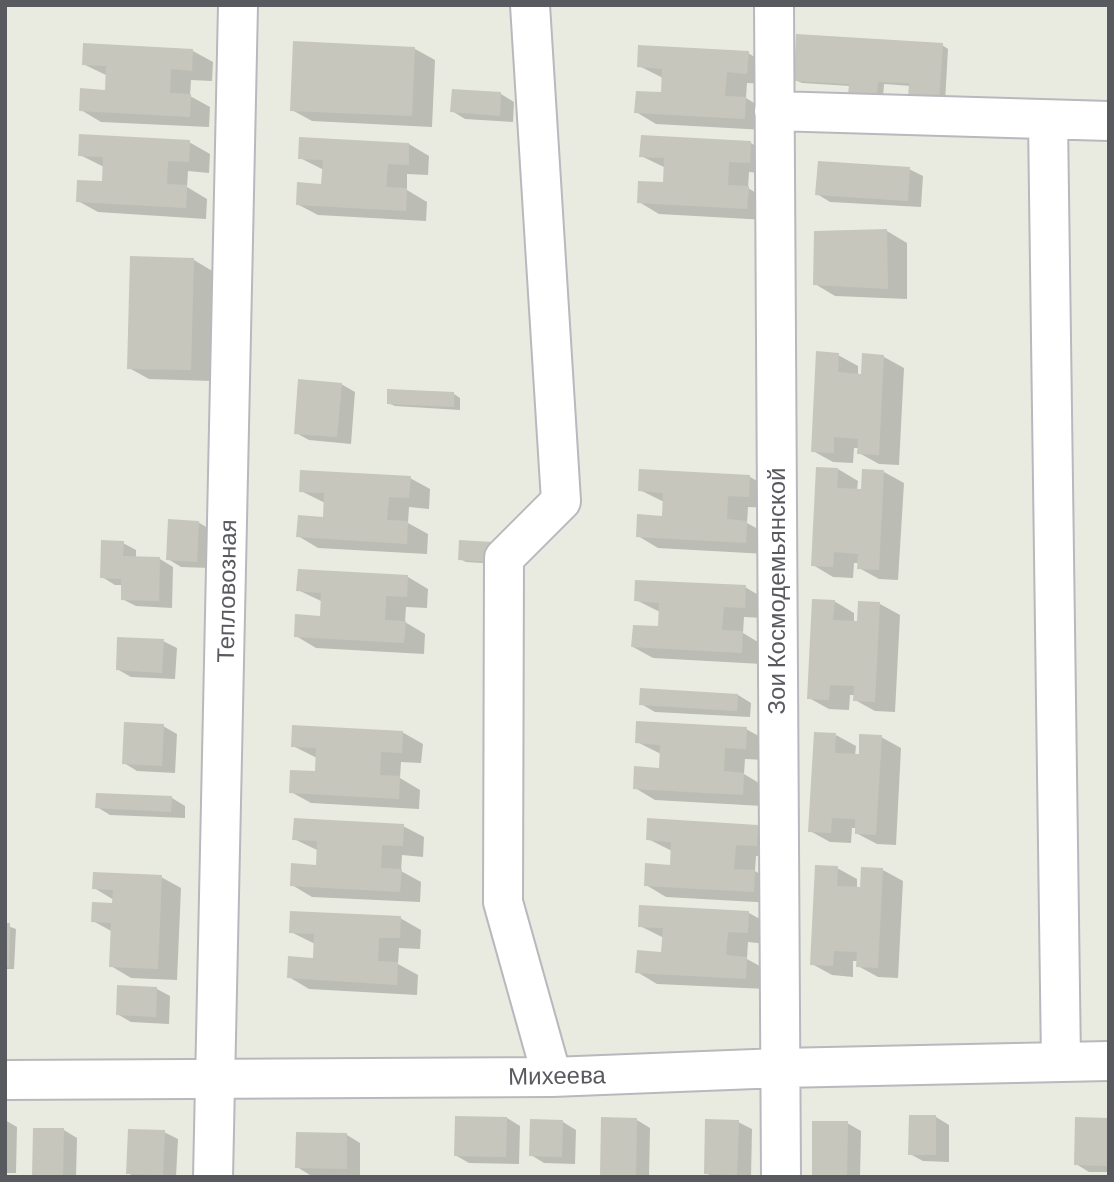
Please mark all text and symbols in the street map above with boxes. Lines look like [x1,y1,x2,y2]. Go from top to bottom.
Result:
street label: Зои Космодемьянской [763,468,791,714]
street label: Тепловозная [211,519,243,663]
street label: Михеева [508,1061,606,1091]

